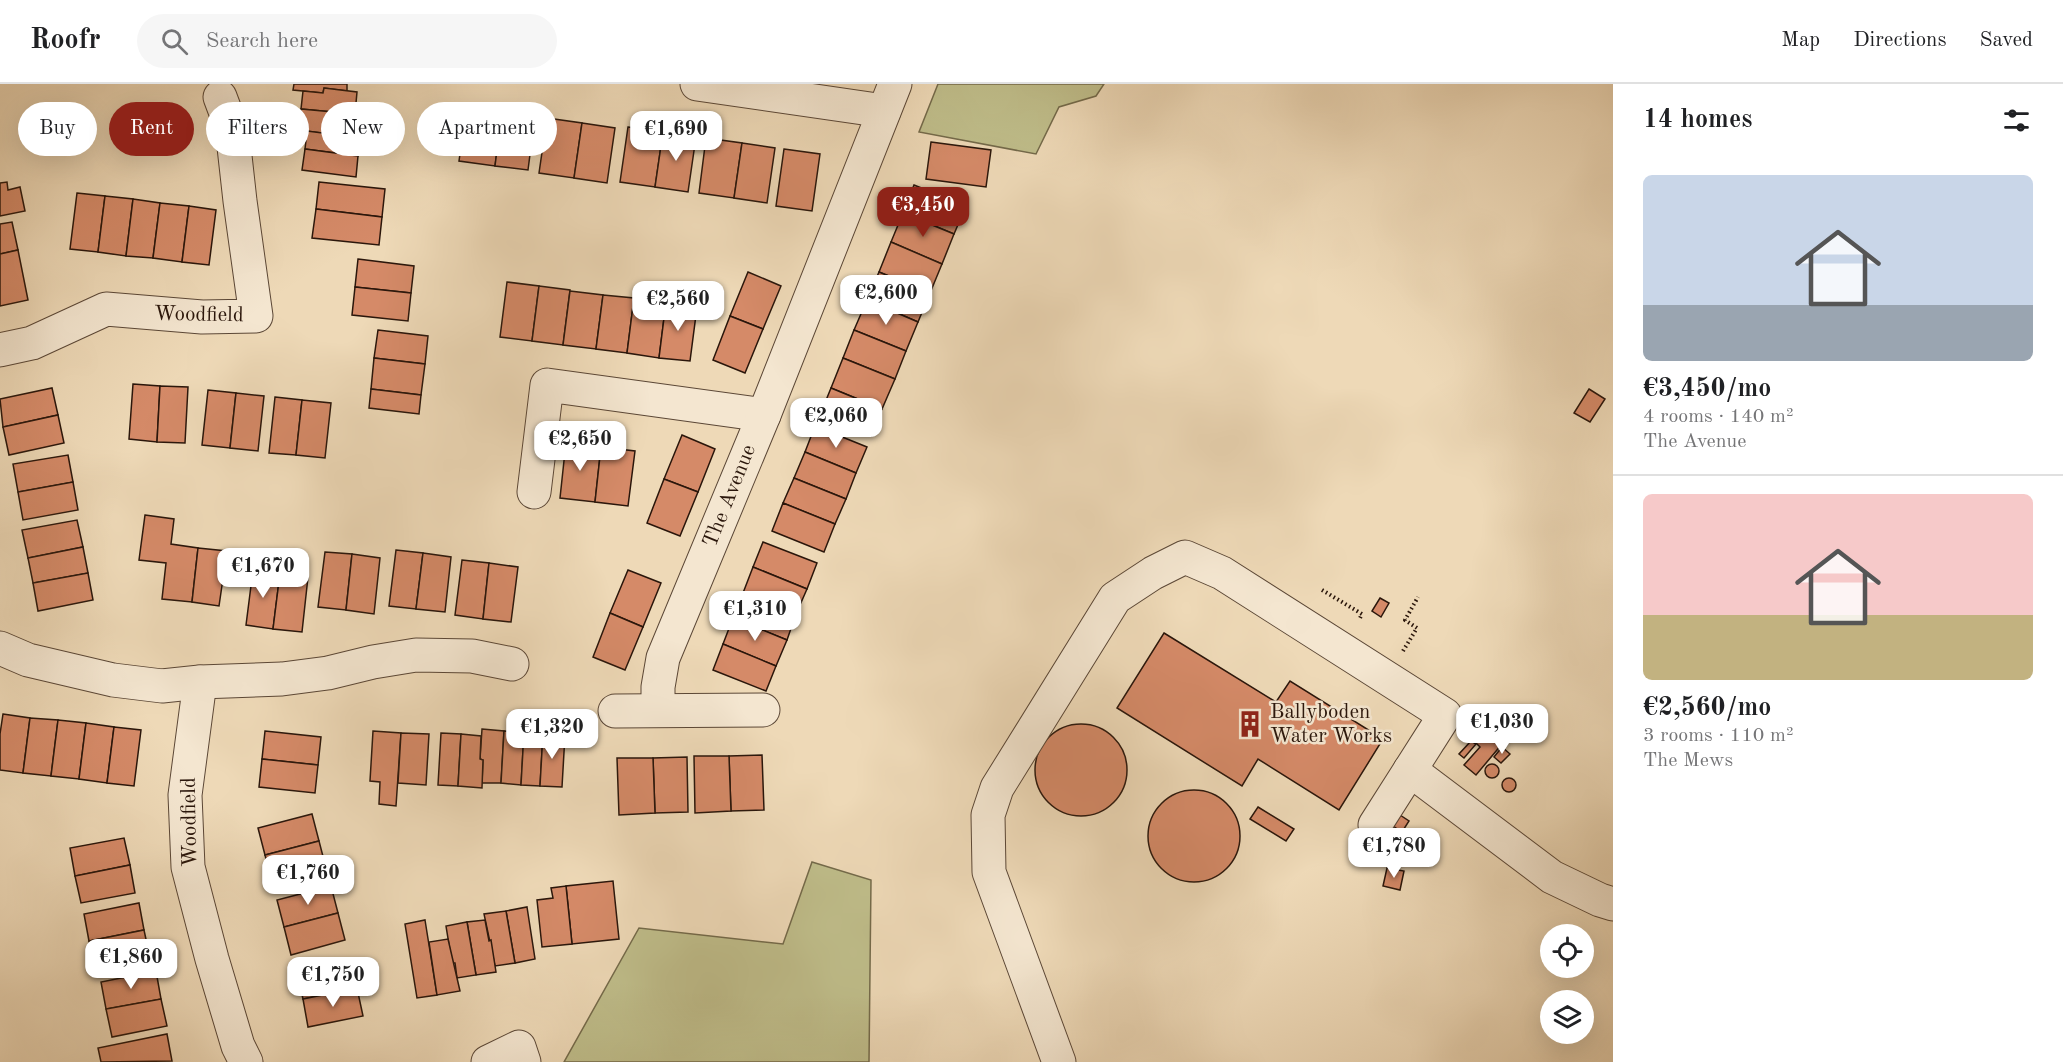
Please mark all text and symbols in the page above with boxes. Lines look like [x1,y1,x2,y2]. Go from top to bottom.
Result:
search box [137,14,557,68]
icon: search [158,25,191,58]
text: Roofr [30,27,101,55]
text: Search here [206,30,318,52]
text: Map [1781,30,1820,51]
text: Directions [1853,30,1947,51]
text: Saved [1980,30,2033,51]
chip: Buy [18,102,97,156]
chip: Rent [109,102,194,156]
chip: Filters [206,102,309,156]
chip: New [321,102,405,156]
chip: Apartment [417,102,557,156]
icon: filters [2000,104,2033,137]
text: 14 homes [1643,107,1752,133]
pin: €1,690 [627,111,725,162]
text: €1,690 [644,120,708,140]
pin: €3,450 [874,187,972,238]
text: €3,450 [891,196,955,216]
icon: home [1784,214,1892,322]
pin: €2,600 [837,275,935,326]
pin: €2,560 [629,281,727,332]
text: €2,600 [854,284,918,304]
text: €2,560 [646,290,710,310]
street label: Woodfield [154,304,244,326]
text: €3,450/mo [1643,376,1771,402]
pin: €2,060 [787,398,885,449]
text: €2,060 [804,407,868,427]
text: 4 rooms · 140 m² [1643,407,1793,427]
pin: €2,650 [531,421,629,472]
text: €2,650 [548,430,612,450]
text: The Avenue [1643,432,1746,452]
street label: The Avenue [700,442,760,550]
icon: home [1784,533,1892,641]
pin: €1,670 [214,548,312,599]
text: €1,670 [231,557,295,577]
pin: €1,310 [706,591,804,642]
text: €1,310 [723,600,787,620]
text: €2,560/mo [1643,695,1771,721]
place label: Ballyboden Water Works [1270,702,1392,747]
pin: €1,030 [1453,704,1551,755]
pin: €1,320 [503,709,601,760]
building icon: Ballyboden Water Works [1235,709,1265,739]
text: €1,030 [1470,713,1534,733]
text: €1,320 [520,718,584,738]
text: 3 rooms · 110 m² [1643,726,1793,746]
text: The Mews [1643,751,1733,771]
street label: Woodfield [179,777,201,867]
pin: €1,780 [1345,828,1443,879]
text: €1,780 [1362,837,1426,857]
pin: €1,760 [259,855,357,906]
text: €1,760 [276,864,340,884]
map controls [1540,924,1594,1044]
button: locate [1540,924,1594,978]
pin: €1,860 [82,939,180,990]
text: €1,860 [99,948,163,968]
pin: €1,750 [284,957,382,1008]
text: €1,750 [301,966,365,986]
button: layers [1540,990,1594,1044]

